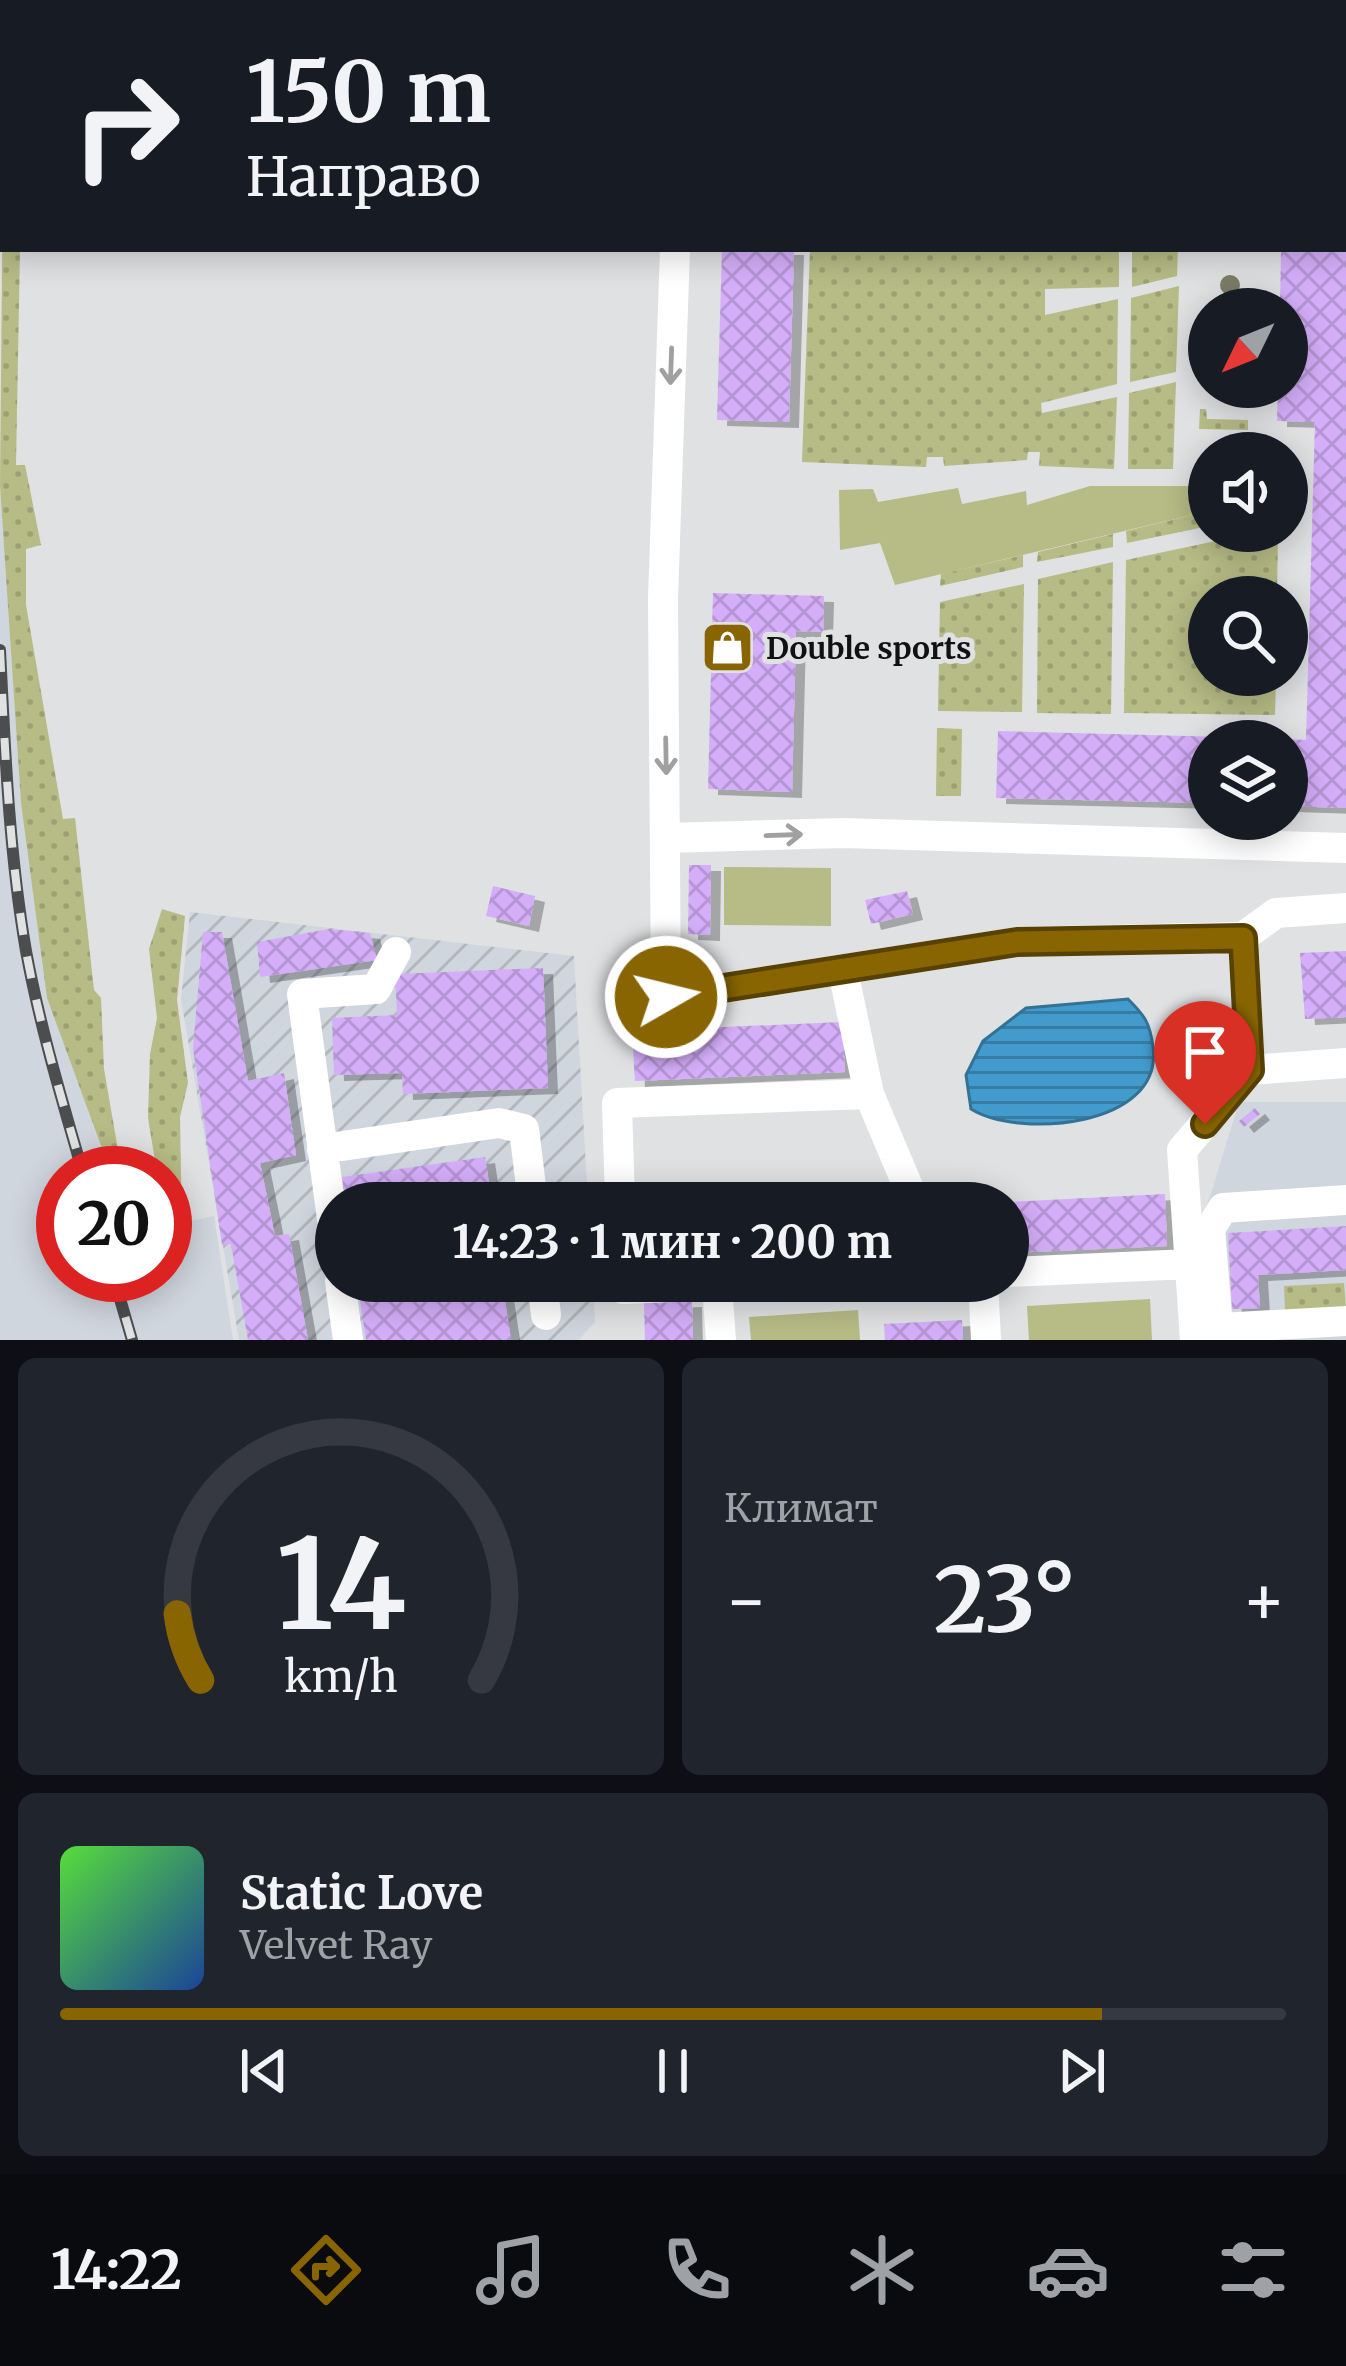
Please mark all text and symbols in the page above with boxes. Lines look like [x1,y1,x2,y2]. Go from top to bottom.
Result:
text: 150 m [246,39,491,145]
icon: right [48,48,204,204]
text: Направо [246,143,481,211]
north arrow [1188,288,1308,408]
map controls [1188,288,1308,840]
one-way arrow [659,346,682,385]
button: sound [1188,432,1308,552]
button: search [1188,576,1308,696]
shop icon: Double sports [699,620,755,676]
place label: Double sports [766,629,971,667]
button: layers [1188,720,1308,840]
one-way arrow [654,736,677,775]
one-way arrow [764,823,803,846]
position arrow [603,934,729,1060]
pin [1154,1001,1256,1124]
icon: arrive [1172,1019,1238,1085]
speed limit sign: 20 [36,1146,192,1302]
text: 14:23 · 1 мин · 200 m [452,1214,892,1270]
text: Климат [724,1484,878,1533]
text: 14 [276,1506,406,1663]
text: 23° [934,1543,1076,1657]
text: − [724,1559,768,1642]
text: + [1242,1559,1286,1642]
text: km/h [284,1649,398,1703]
text: Static Love [240,1865,483,1921]
text: Velvet Ray [240,1921,432,1970]
icon: previous [231,2038,297,2104]
icon: pause [640,2038,706,2104]
icon: next [1049,2038,1115,2104]
icon: directions [284,2228,368,2312]
icon: music [469,2228,553,2312]
icon: phone [655,2228,739,2312]
icon: climate [840,2228,924,2312]
icon: car [1026,2228,1110,2312]
icon: filters [1211,2228,1295,2312]
text: 14:22 [51,2236,182,2304]

